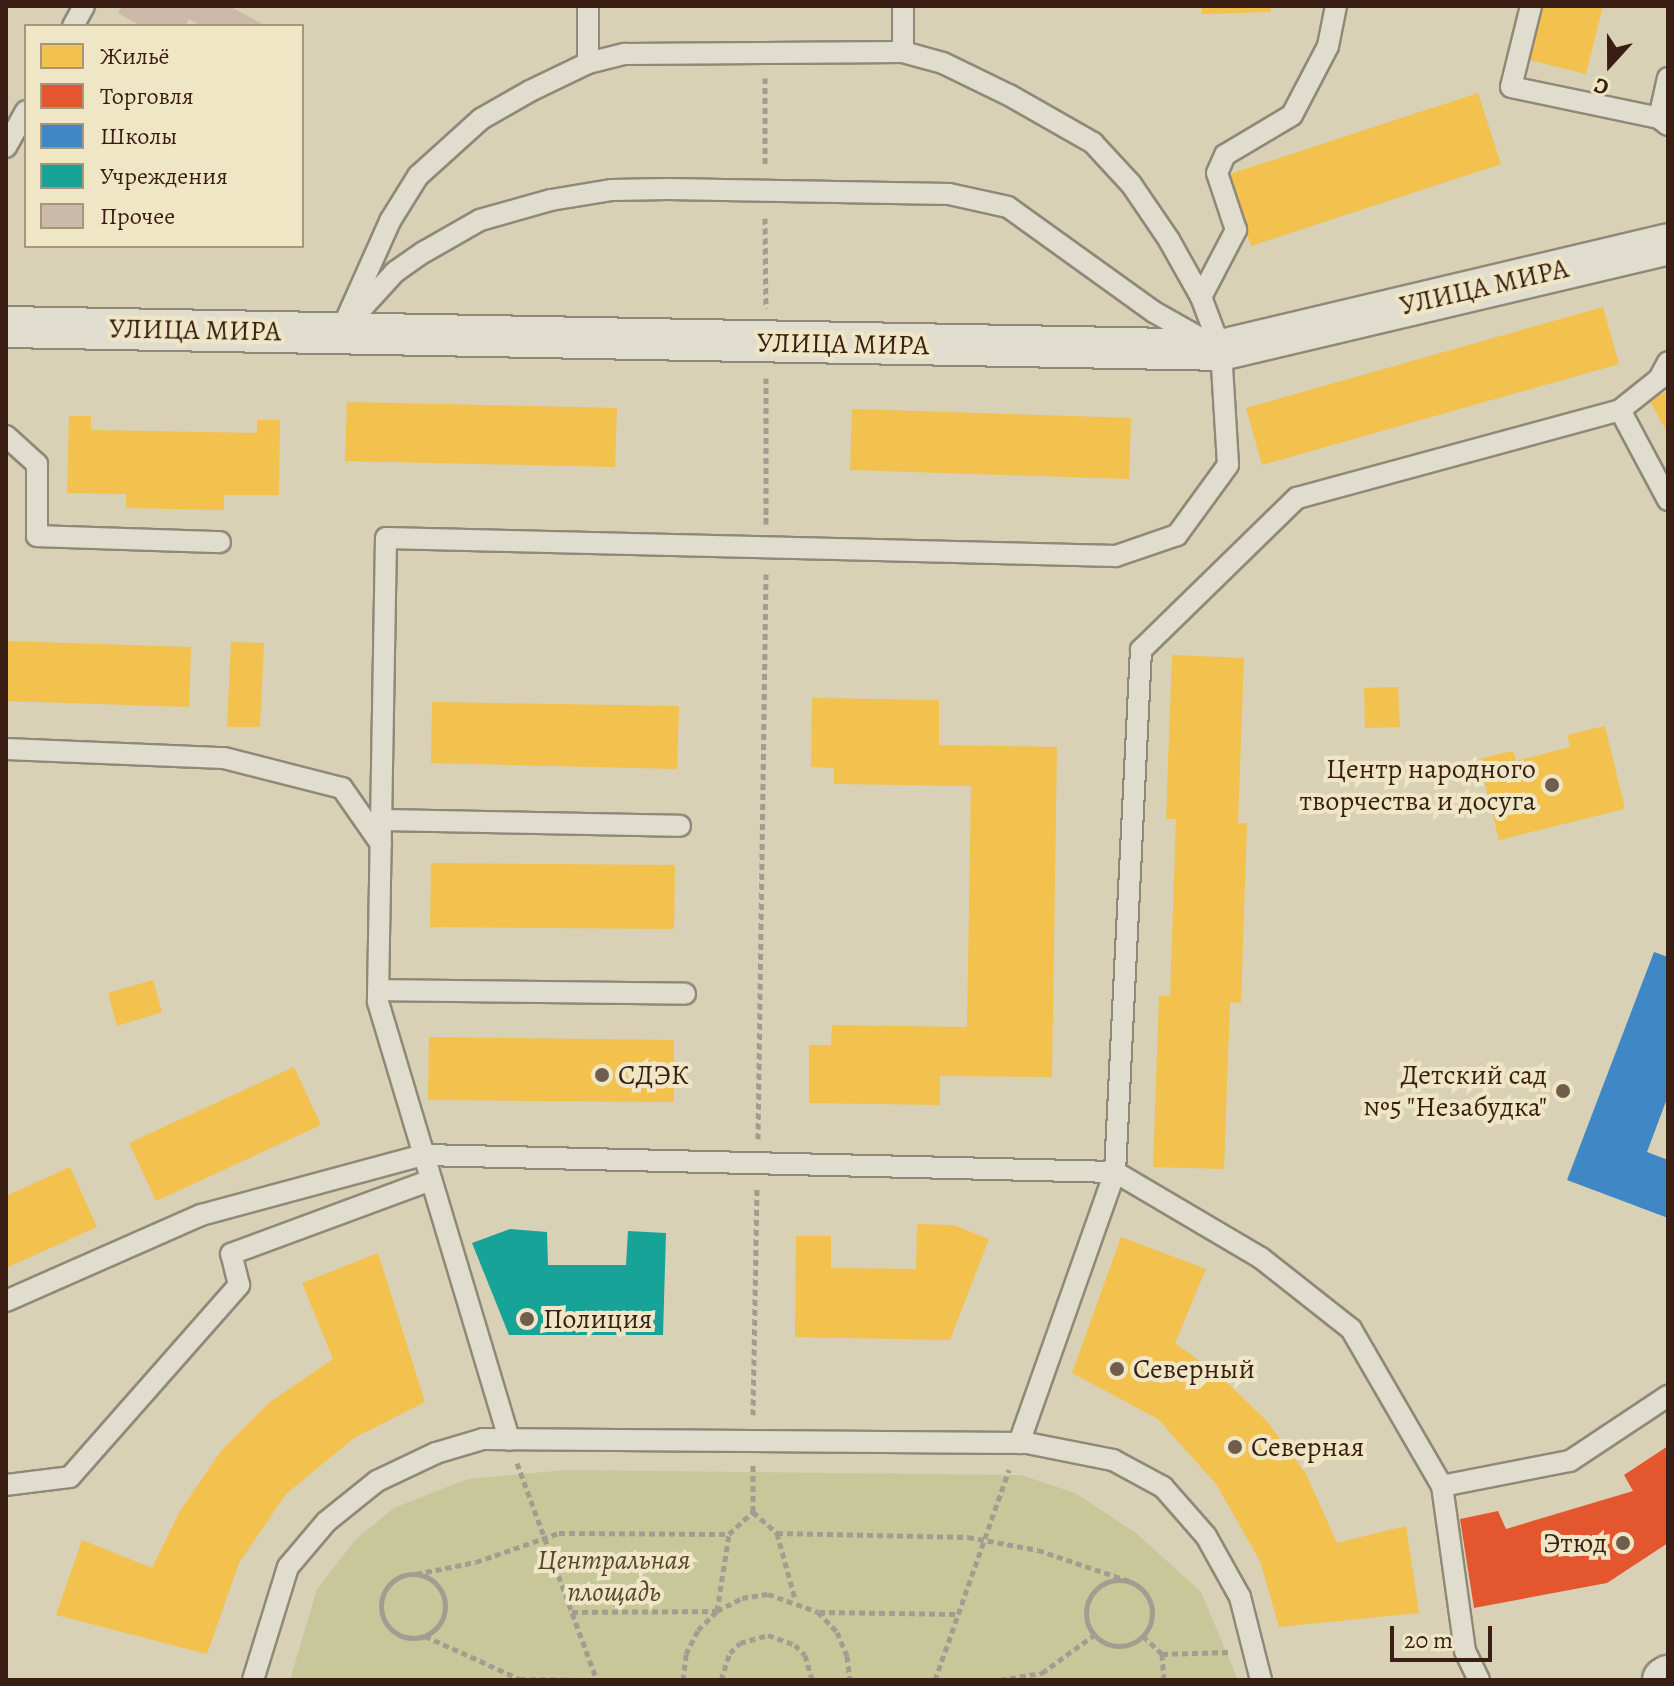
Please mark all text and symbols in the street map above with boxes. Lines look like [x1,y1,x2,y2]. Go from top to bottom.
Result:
legend [24,24,304,248]
north arrow [1570,24,1650,104]
text: Жильё [100,40,169,72]
text: С [1590,70,1613,103]
text: Торговля [100,80,194,112]
text: Школы [100,120,177,152]
text: Учреждения [100,160,228,192]
text: Прочее [100,200,175,232]
street label: УЛИЦА МИРА [1396,251,1572,323]
street label: УЛИЦА МИРА [109,312,281,348]
street label: УЛИЦА МИРА [757,326,929,362]
place label: Центр народного творчества и досуга [1300,752,1536,818]
marker: Центр народного творчества и досуга [1543,776,1561,794]
place label: СДЭК [618,1058,689,1092]
place label: Детский сад №5 "Незабудка" [1363,1058,1547,1124]
marker: СДЭК [593,1066,611,1084]
marker: Детский сад №5 "Незабудка" [1554,1082,1572,1100]
place label: Полиция [543,1302,652,1336]
marker: Полиция [518,1310,536,1328]
place label: Северный [1133,1352,1255,1386]
marker: Северный [1108,1360,1126,1378]
place label: Северная [1251,1430,1364,1464]
marker: Северная [1226,1438,1244,1456]
place label: Этюд [1543,1526,1607,1560]
marker: Этюд [1614,1534,1632,1552]
park label: Центральная площадь [538,1543,690,1609]
scale bar [1394,1610,1496,1660]
text: 20 m [1404,1624,1453,1656]

